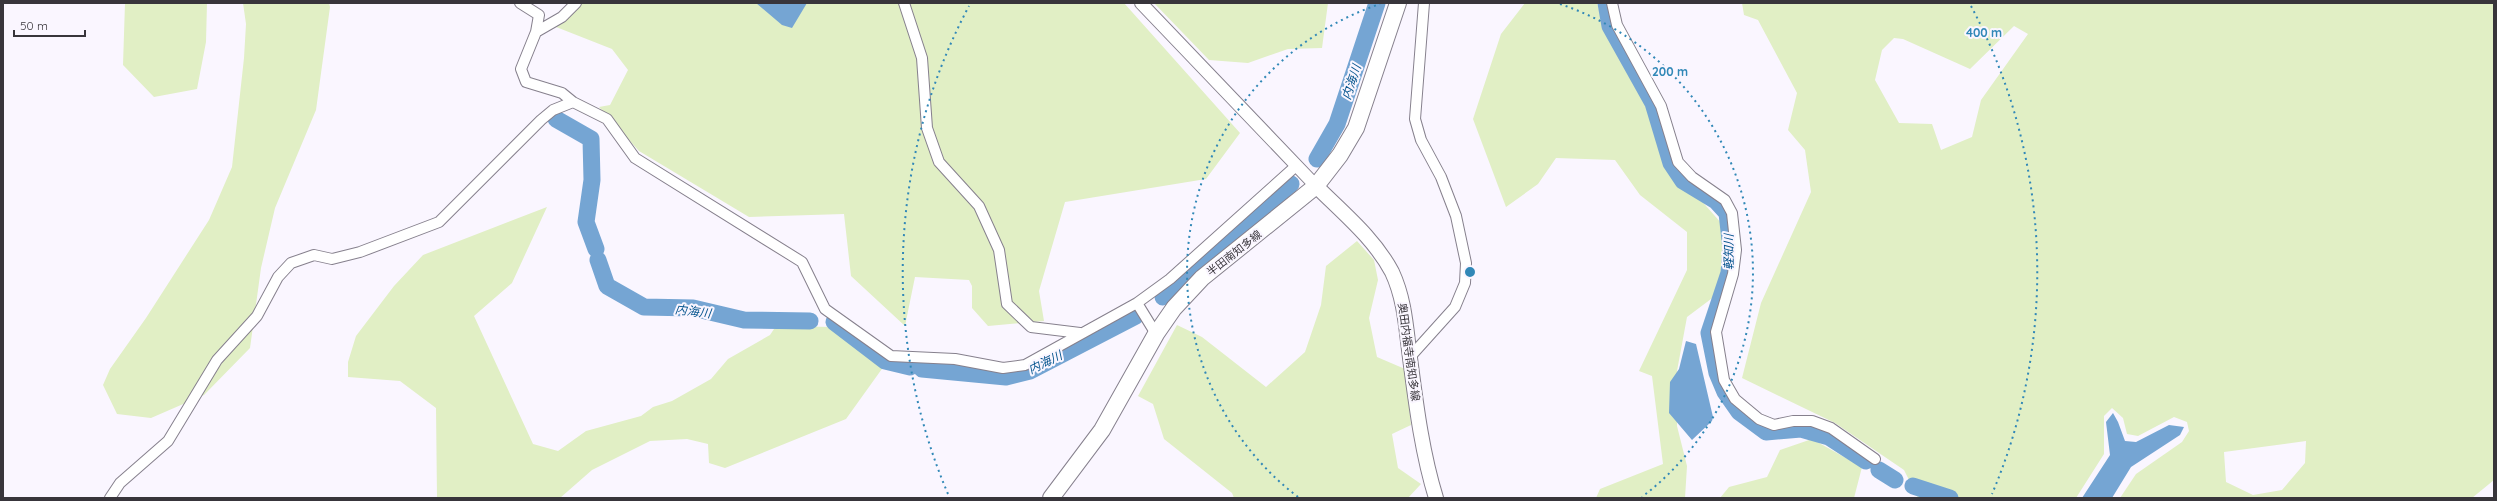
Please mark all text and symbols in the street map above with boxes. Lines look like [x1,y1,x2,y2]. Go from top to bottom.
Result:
scale bar [14,12,85,38]
text: 50 m [20,18,48,33]
text: 400 m [1966,25,2002,40]
water label: 内海川 [1338,61,1364,101]
text: 200 m [1652,64,1688,79]
street label: 半田南知多線 [1204,227,1264,279]
water label: 軽知川 [1721,232,1736,270]
centre of rings [1463,265,1477,279]
water label: 内海川 [674,301,714,321]
street label: 奥田内福寺南知多線 [1395,302,1423,402]
water label: 内海川 [1026,346,1066,377]

